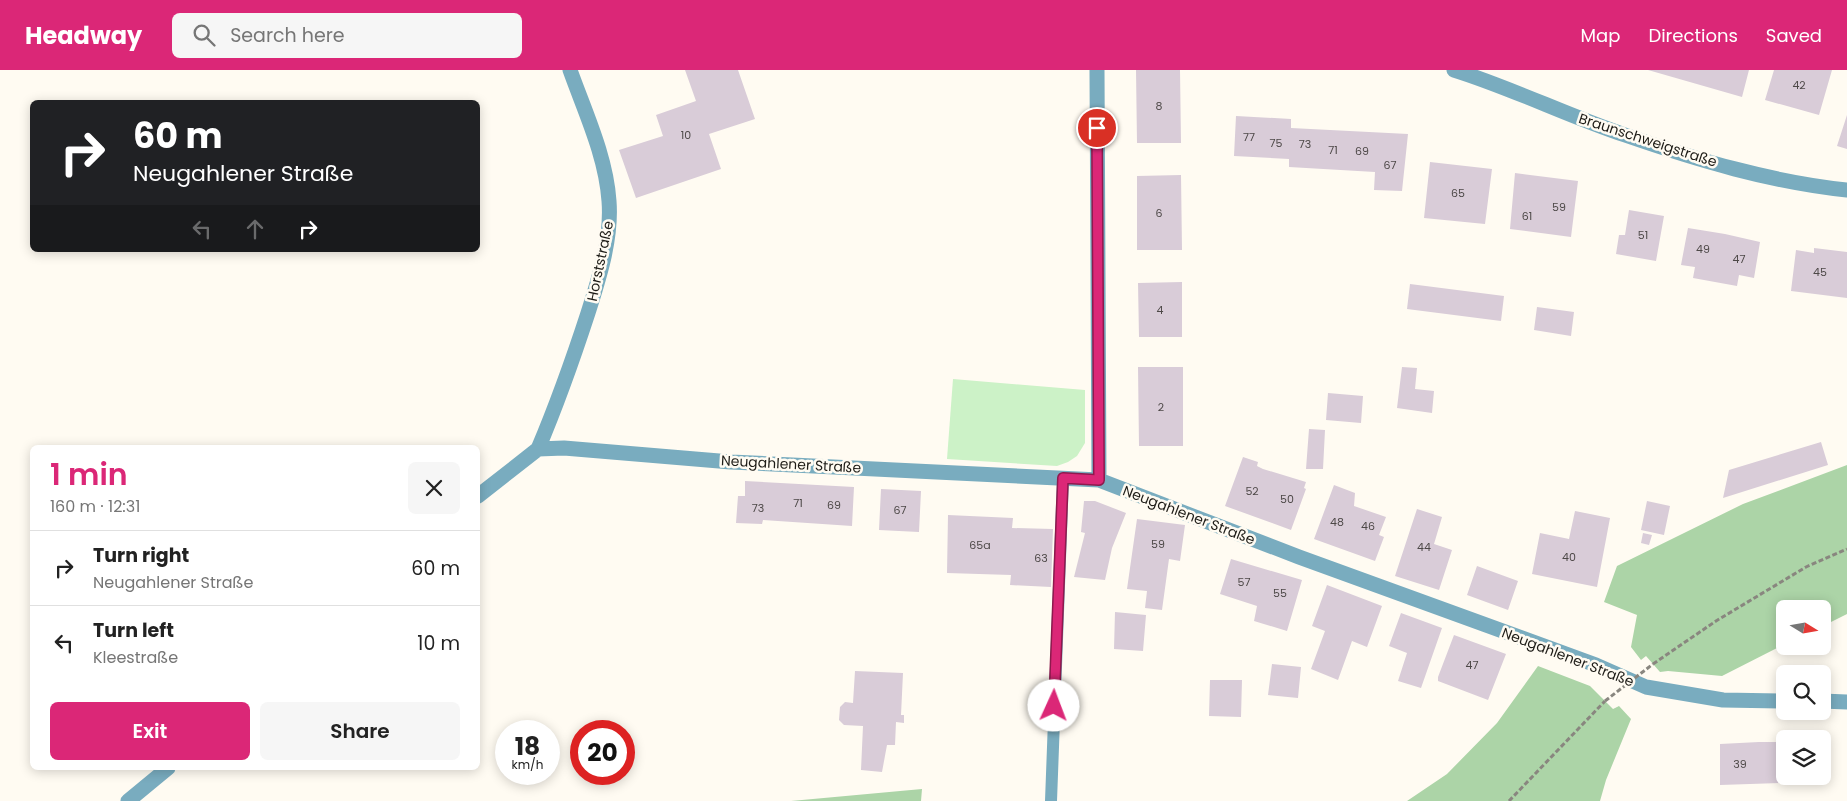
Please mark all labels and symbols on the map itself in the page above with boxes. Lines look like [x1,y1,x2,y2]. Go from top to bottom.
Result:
house number: 42 [1792,77,1806,93]
house number: 8 [1156,98,1163,114]
pin [1076,107,1118,149]
street label: Braunschweigstraße [1576,108,1720,172]
house number: 10 [681,127,691,143]
house number: 77 [1243,129,1255,145]
house number: 75 [1270,135,1283,151]
house number: 73 [1299,136,1311,152]
house number: 71 [1328,142,1338,158]
house number: 69 [1355,143,1369,159]
house number: 67 [1384,157,1397,173]
house number: 65 [1451,185,1465,201]
house number: 59 [1552,199,1566,215]
house number: 6 [1156,205,1163,221]
house number: 61 [1522,208,1532,224]
street label: Horststraße [582,219,618,303]
house number: 51 [1638,227,1648,243]
house number: 49 [1696,241,1710,257]
house number: 47 [1733,251,1745,267]
house number: 45 [1813,264,1827,280]
house number: 4 [1157,302,1164,318]
house number: 2 [1158,399,1164,415]
street label: Neugahlener Straße [720,450,862,478]
street label: Neugahlener Straße [1120,481,1258,550]
house number: 52 [1245,483,1259,499]
house number: 50 [1280,491,1294,507]
house number: 71 [793,495,803,511]
house number: 69 [827,497,841,513]
house number: 73 [752,500,764,516]
house number: 67 [894,502,907,518]
house number: 48 [1330,514,1344,530]
house number: 46 [1361,518,1375,534]
house number: 59 [1151,536,1165,552]
house number: 65a [969,537,991,553]
house number: 44 [1417,539,1431,555]
house number: 40 [1562,549,1576,565]
house number: 63 [1034,550,1048,566]
house number: 57 [1238,574,1250,590]
house number: 55 [1273,585,1287,601]
north arrow [1776,600,1831,655]
street label: Neugahlener Straße [1499,623,1637,692]
house number: 47 [1466,657,1478,673]
position arrow [1027,679,1079,731]
speed limit sign: 20 [570,720,635,785]
house number: 39 [1733,756,1747,772]

